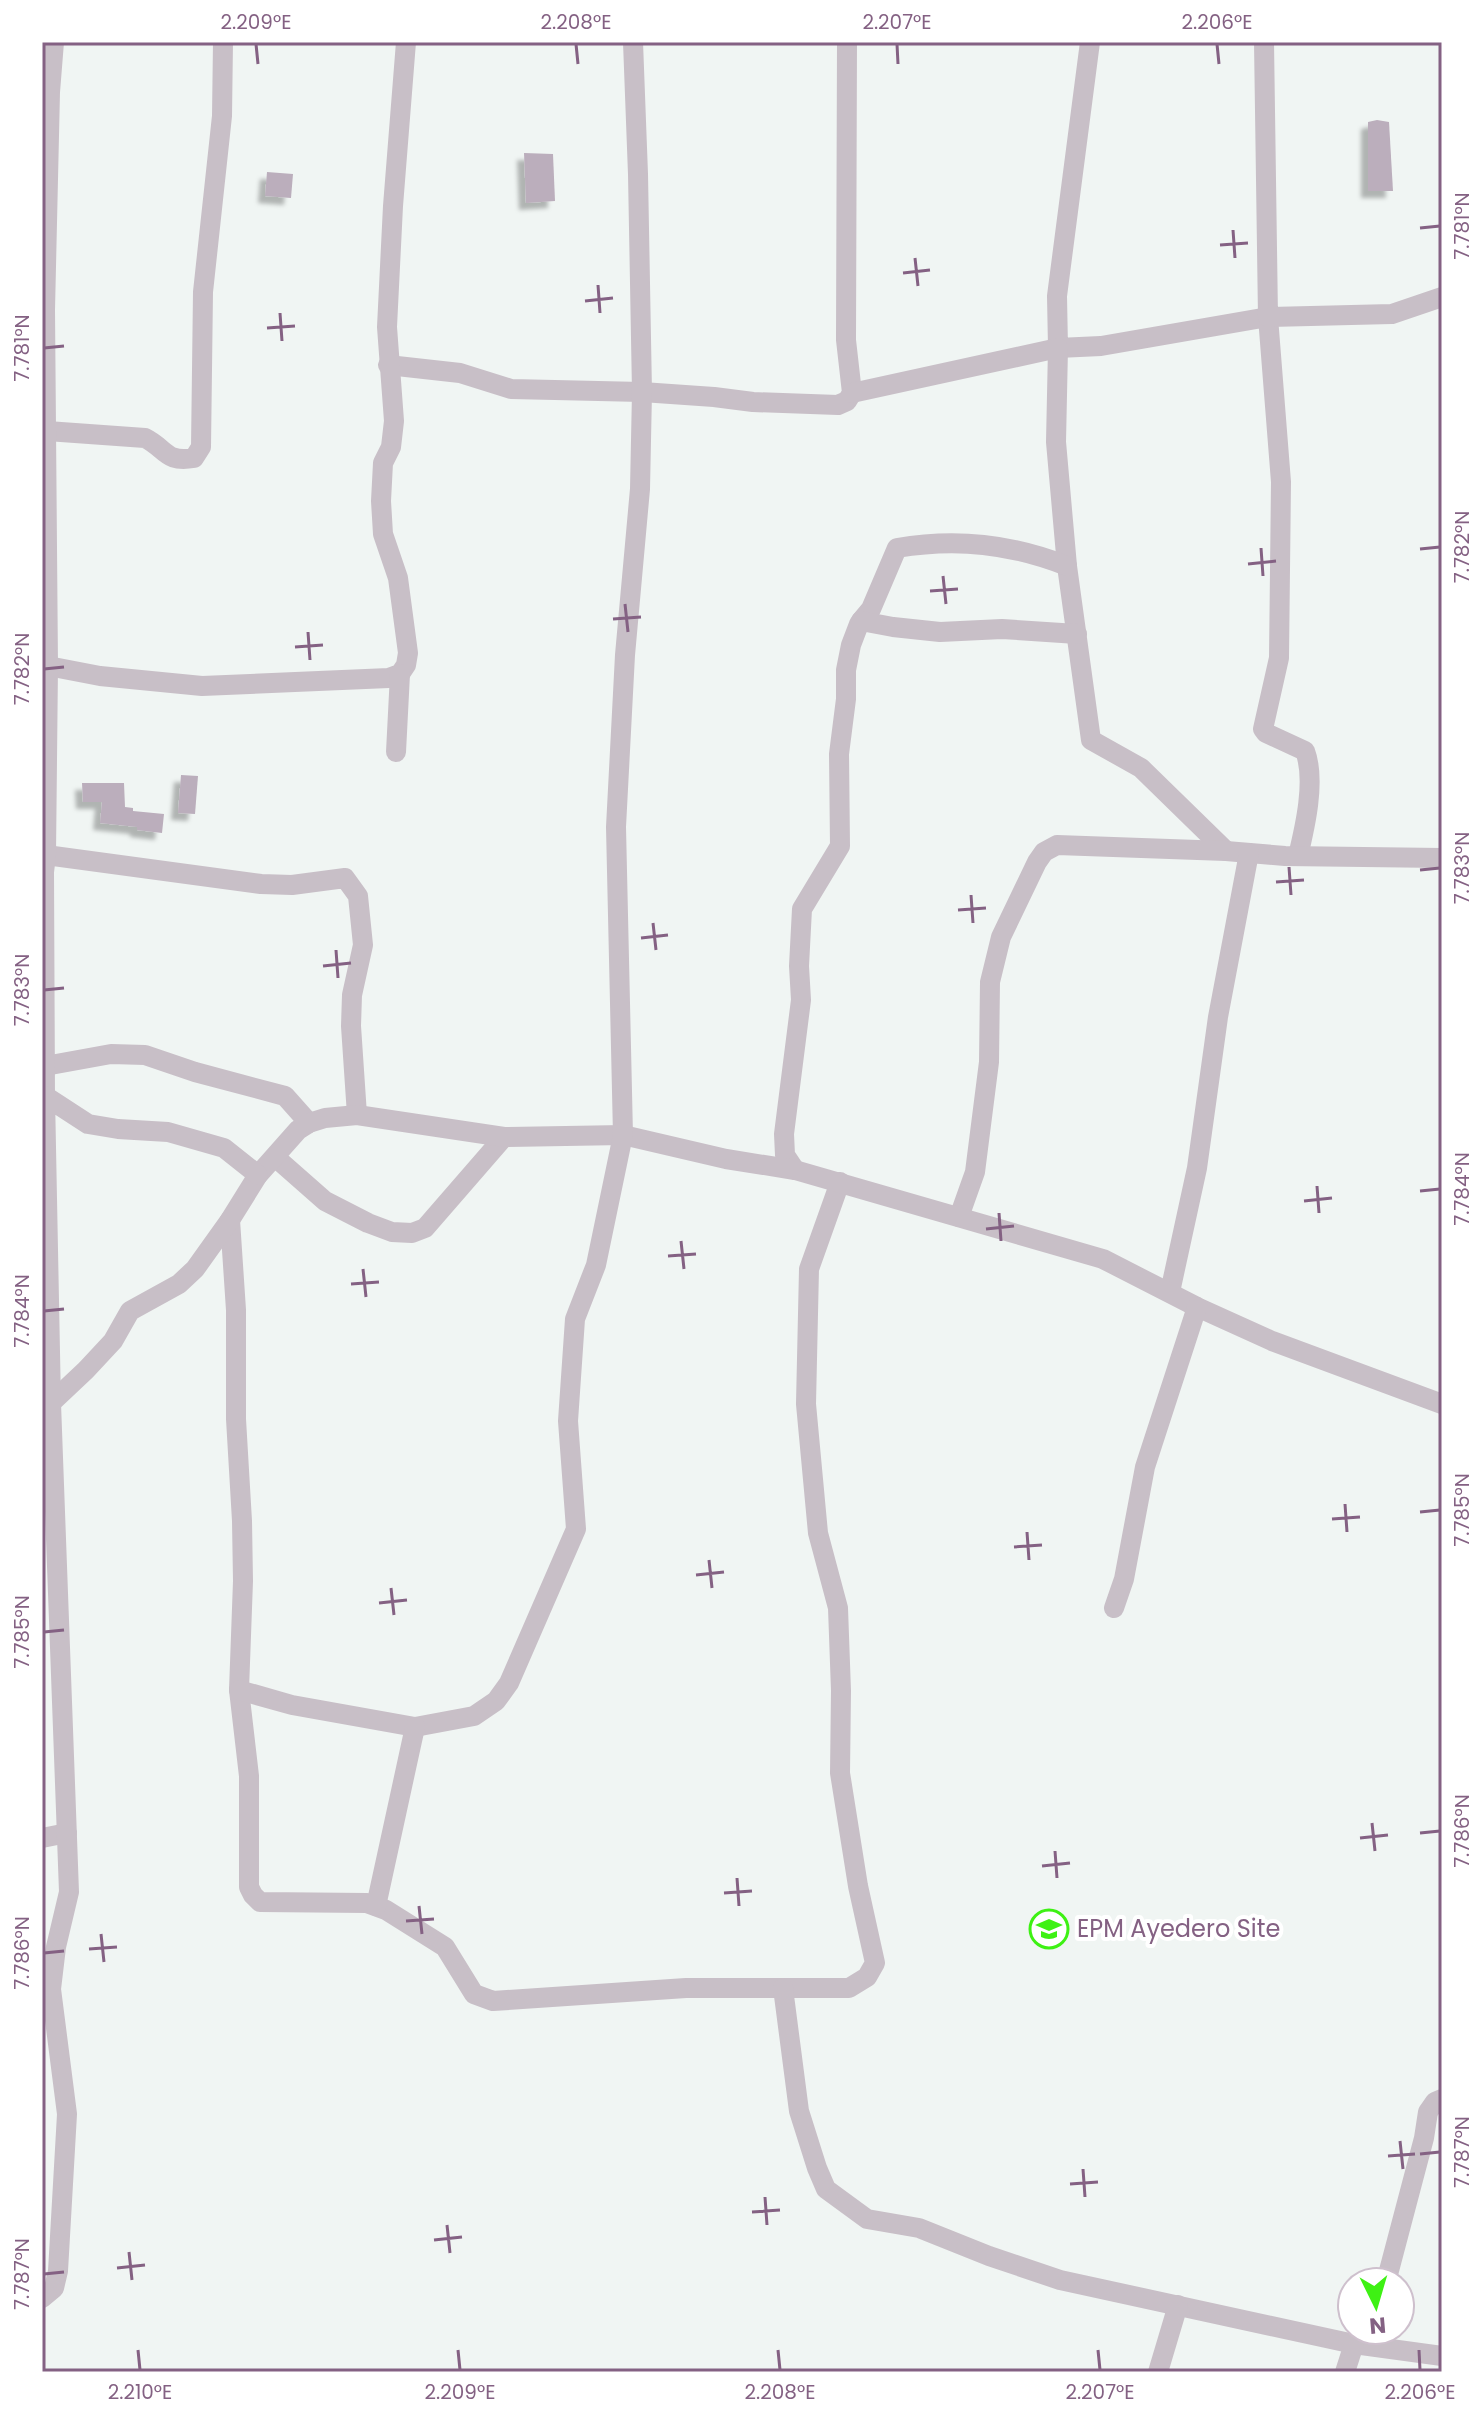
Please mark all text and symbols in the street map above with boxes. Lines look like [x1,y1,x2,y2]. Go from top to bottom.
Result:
text: 2.209°E [221,8,291,36]
text: 2.208°E [541,8,611,36]
text: 2.207°E [862,8,932,36]
text: 2.206°E [1182,8,1252,36]
text: 7.781°N [1448,192,1476,260]
text: 7.781°N [8,314,36,382]
text: 7.782°N [1448,511,1476,583]
text: 7.782°N [8,633,36,705]
text: 7.783°N [1448,832,1476,904]
text: 7.783°N [8,954,36,1026]
text: 7.784°N [1448,1152,1476,1226]
text: 7.784°N [8,1274,36,1348]
text: 7.785°N [1448,1473,1476,1547]
text: 7.785°N [8,1595,36,1669]
text: 7.786°N [1448,1794,1476,1868]
school or university icon: EPM Ayedero Site [1028,1908,1070,1950]
place label: EPM Ayedero Site [1077,1912,1280,1945]
text: 7.786°N [8,1916,36,1990]
text: 7.787°N [1448,2116,1476,2188]
text: 7.787°N [8,2238,36,2310]
north arrow [1336,2266,1416,2346]
text: N [1368,2309,1387,2342]
text: 2.210°E [108,2378,172,2406]
text: 2.209°E [425,2378,495,2406]
text: 2.208°E [745,2378,815,2406]
text: 2.207°E [1065,2378,1135,2406]
text: 2.206°E [1385,2378,1455,2406]

